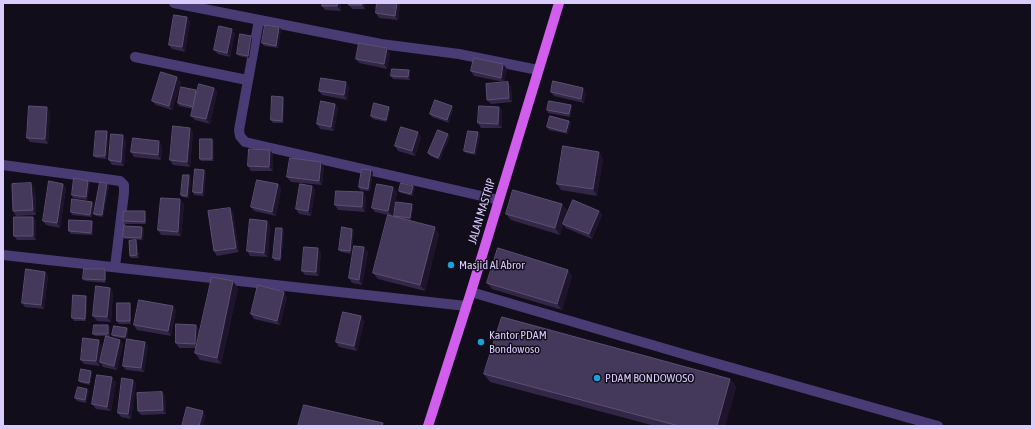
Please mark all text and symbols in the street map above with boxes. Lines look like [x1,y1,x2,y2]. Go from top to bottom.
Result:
street label: JALAN MASTRIP [465,176,499,246]
place label: Masjid Al Abror [459,258,525,272]
marker: Masjid Al Abror [446,260,456,270]
place label: Kantor PDAM Bondowoso [489,328,547,356]
marker: Kantor PDAM Bondowoso [476,337,486,347]
place label: PDAM BONDOWOSO [605,371,694,385]
marker: PDAM BONDOWOSO [592,373,602,383]

